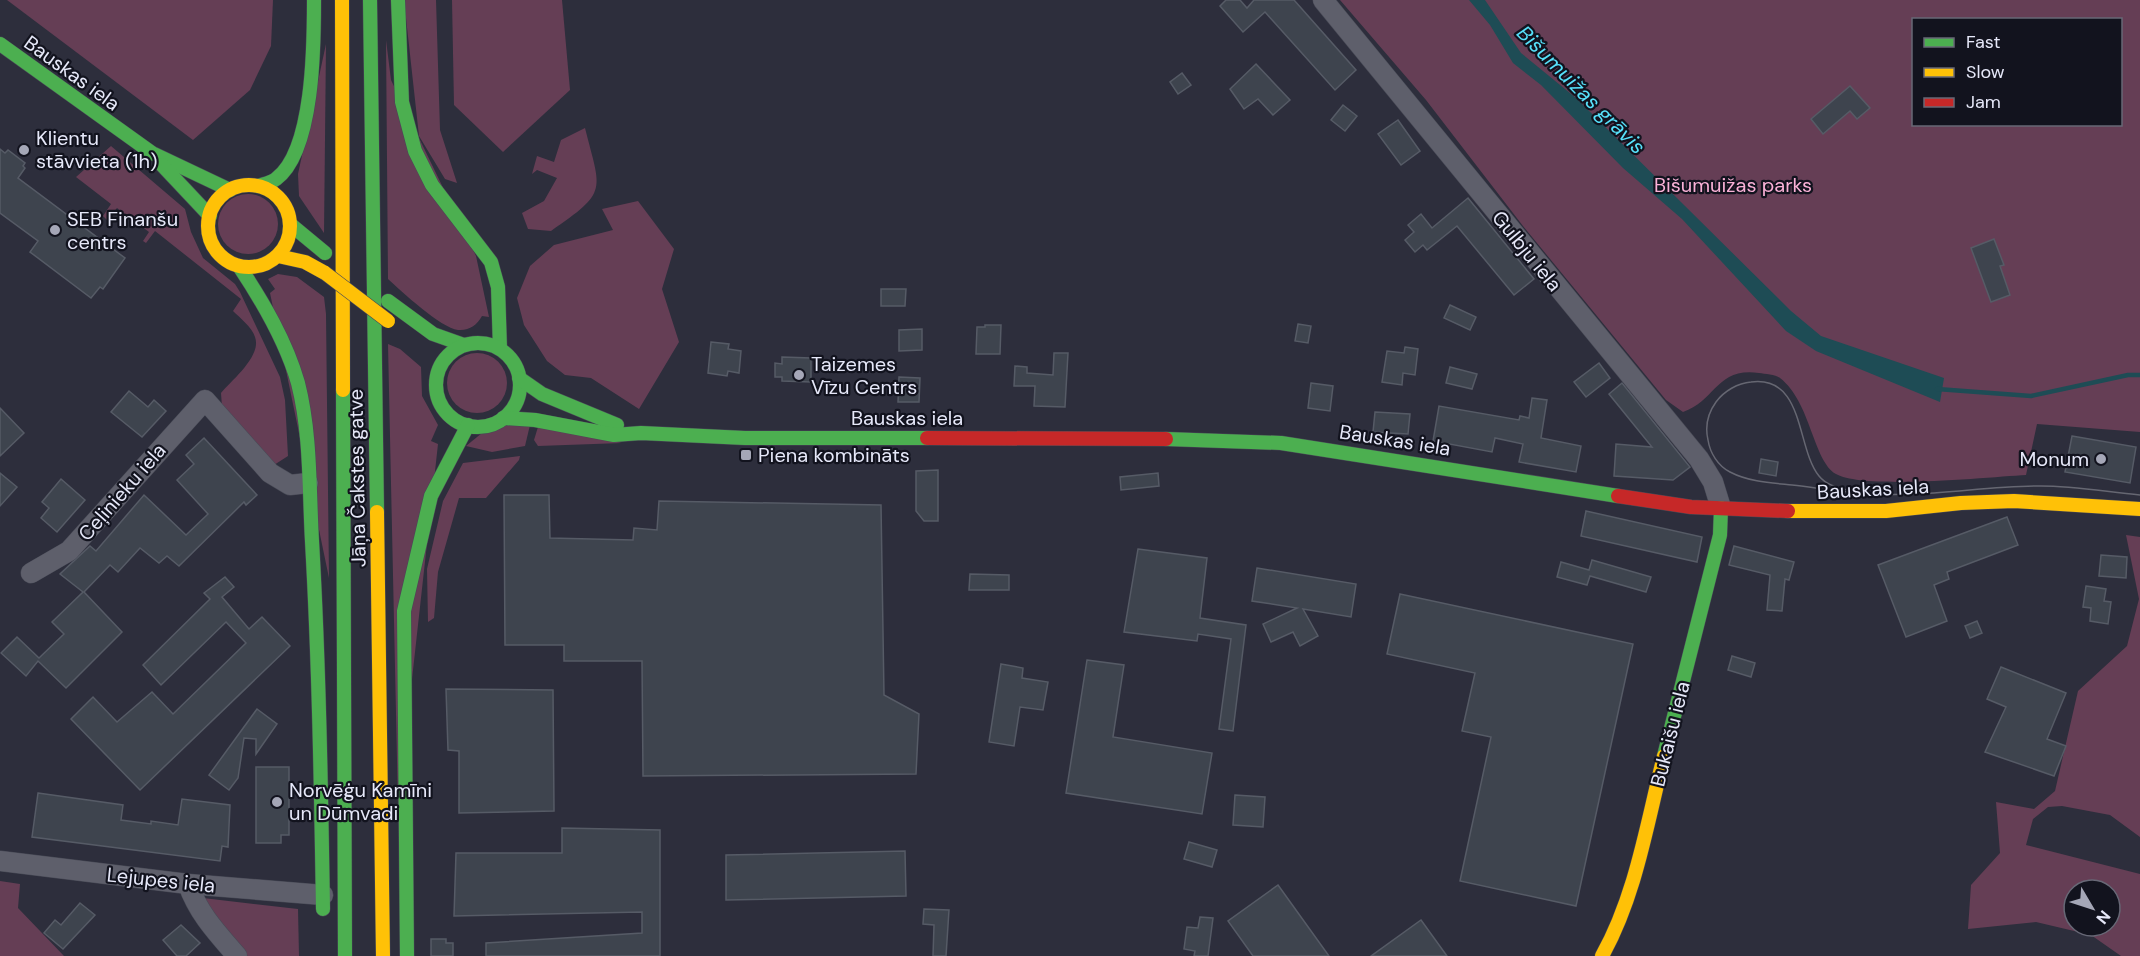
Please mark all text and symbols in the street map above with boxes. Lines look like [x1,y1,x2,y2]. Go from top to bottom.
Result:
legend [1912,18,2122,126]
water label: Bišumuižas grāvis [1510,19,1652,161]
street label: Bauskas iela [19,30,125,116]
text: Fast [1966,30,2001,54]
text: Slow [1966,60,2005,84]
text: Jam [1966,90,2001,114]
place label: Klientu stāvvieta (1h) [36,125,158,174]
marker: Klientu stāvvieta (1h) [17,143,31,157]
park label: Bišumuižas parks [1654,172,1812,198]
street label: Gulbju iela [1486,205,1568,297]
place label: SEB Finanšu centrs [67,206,178,255]
marker: SEB Finanšu centrs [48,223,62,237]
place label: Taizemes Vīzu Centrs [811,351,917,400]
marker: Taizemes Vīzu Centrs [792,368,806,382]
street label: Jāņa Čakstes gatve [342,389,372,567]
street label: Bauskas iela [851,405,963,431]
street label: Bauskas iela [1338,418,1452,462]
street label: Ceļinieku iela [73,438,171,546]
place label: Piena kombināts [758,442,910,468]
place label: Monum [2020,446,2089,472]
marker: Piena kombināts [739,448,753,462]
marker: Monum [2094,452,2108,466]
street label: Bauskas iela [1816,473,1930,505]
street label: Bukaišu iela [1644,679,1696,789]
place label: Norvēģu Kamīni un Dūmvadi [289,777,432,826]
marker: Norvēģu Kamīni un Dūmvadi [270,795,284,809]
street label: Lejupes iela [106,861,216,899]
north arrow [2062,878,2122,938]
text: N [2091,906,2115,928]

